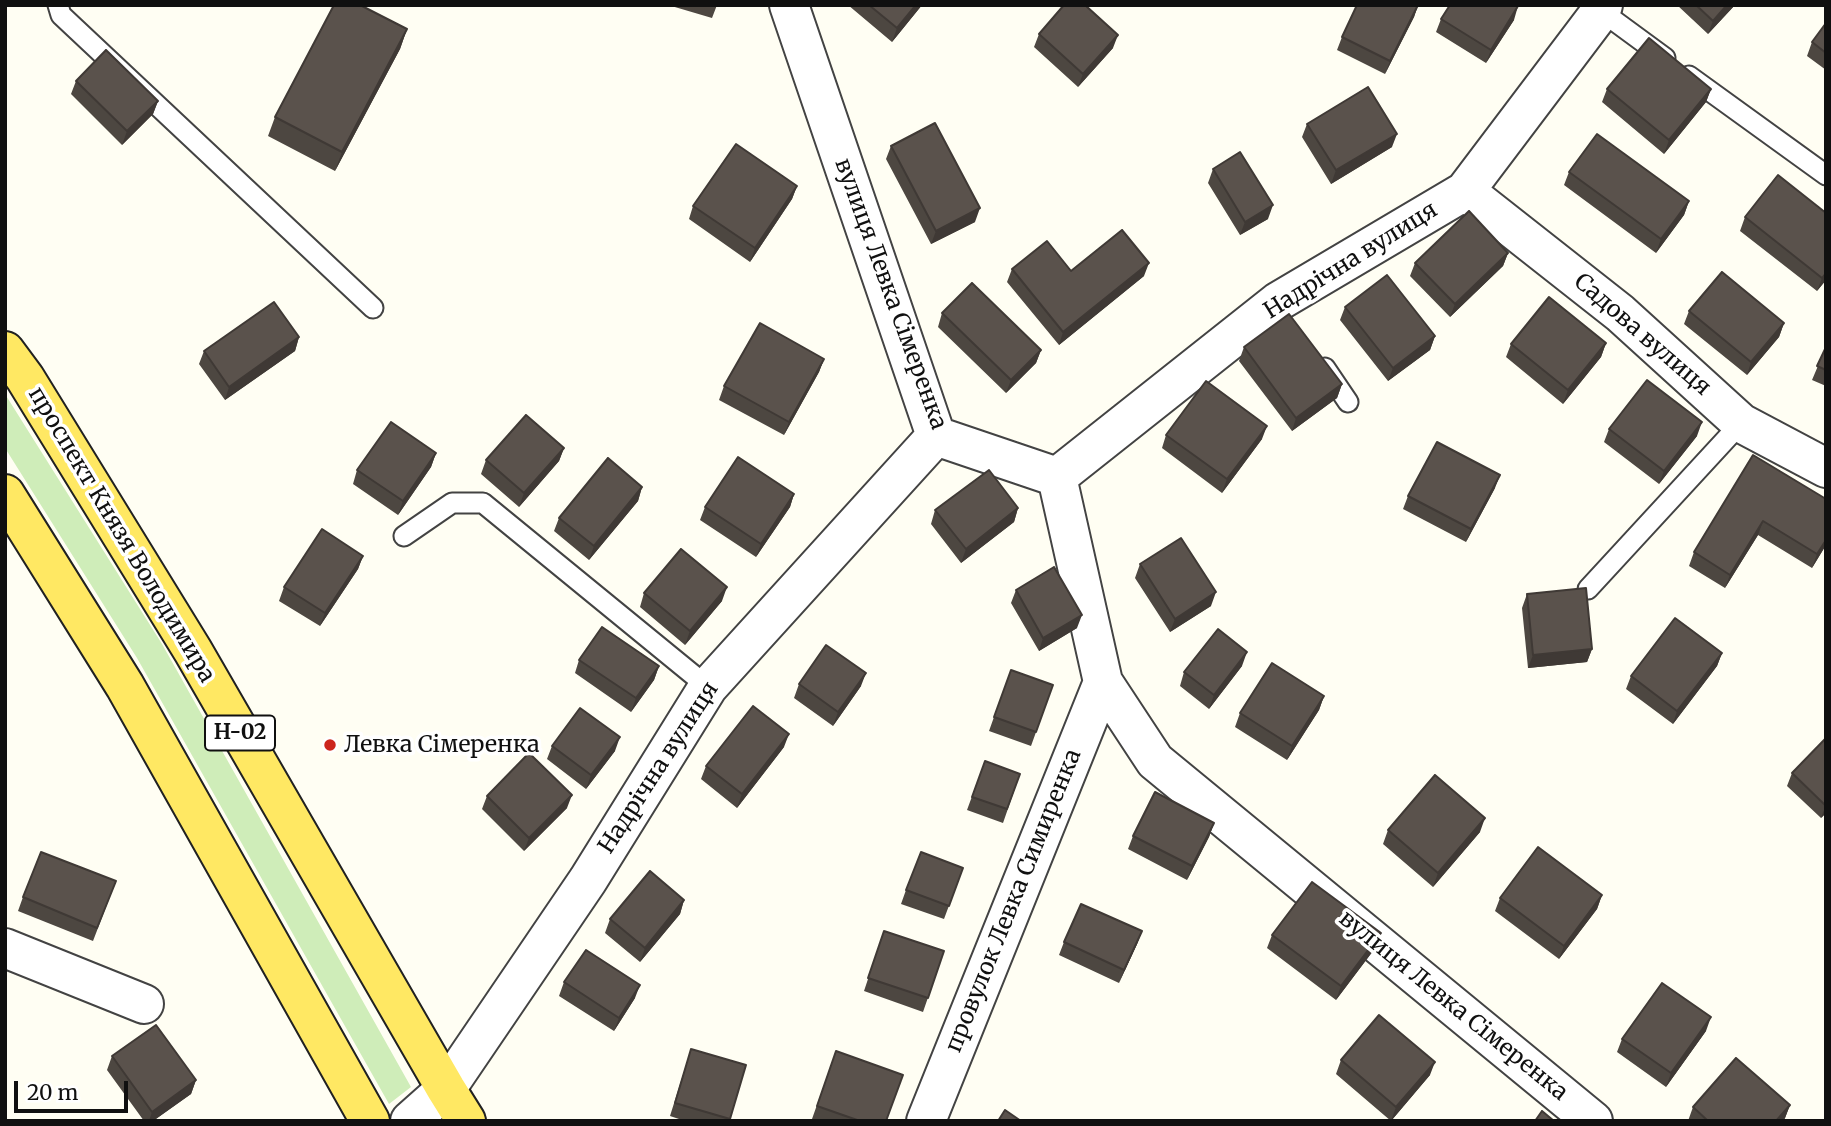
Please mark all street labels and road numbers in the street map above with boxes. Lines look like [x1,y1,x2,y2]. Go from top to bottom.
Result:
street label: вулиця Левка Сімеренка [828,155,952,433]
street label: Надрічна вулиця [1259,197,1443,325]
street label: Садова вулиця [1568,268,1716,402]
street label: проспект Князя Володимира [22,382,220,688]
street label: Надрічна вулиця [593,677,725,859]
road number: Н-02 [205,716,275,750]
street label: провулок Левка Симиренка [940,745,1088,1057]
street label: вулиця Левка Сімеренка [1333,905,1573,1107]

